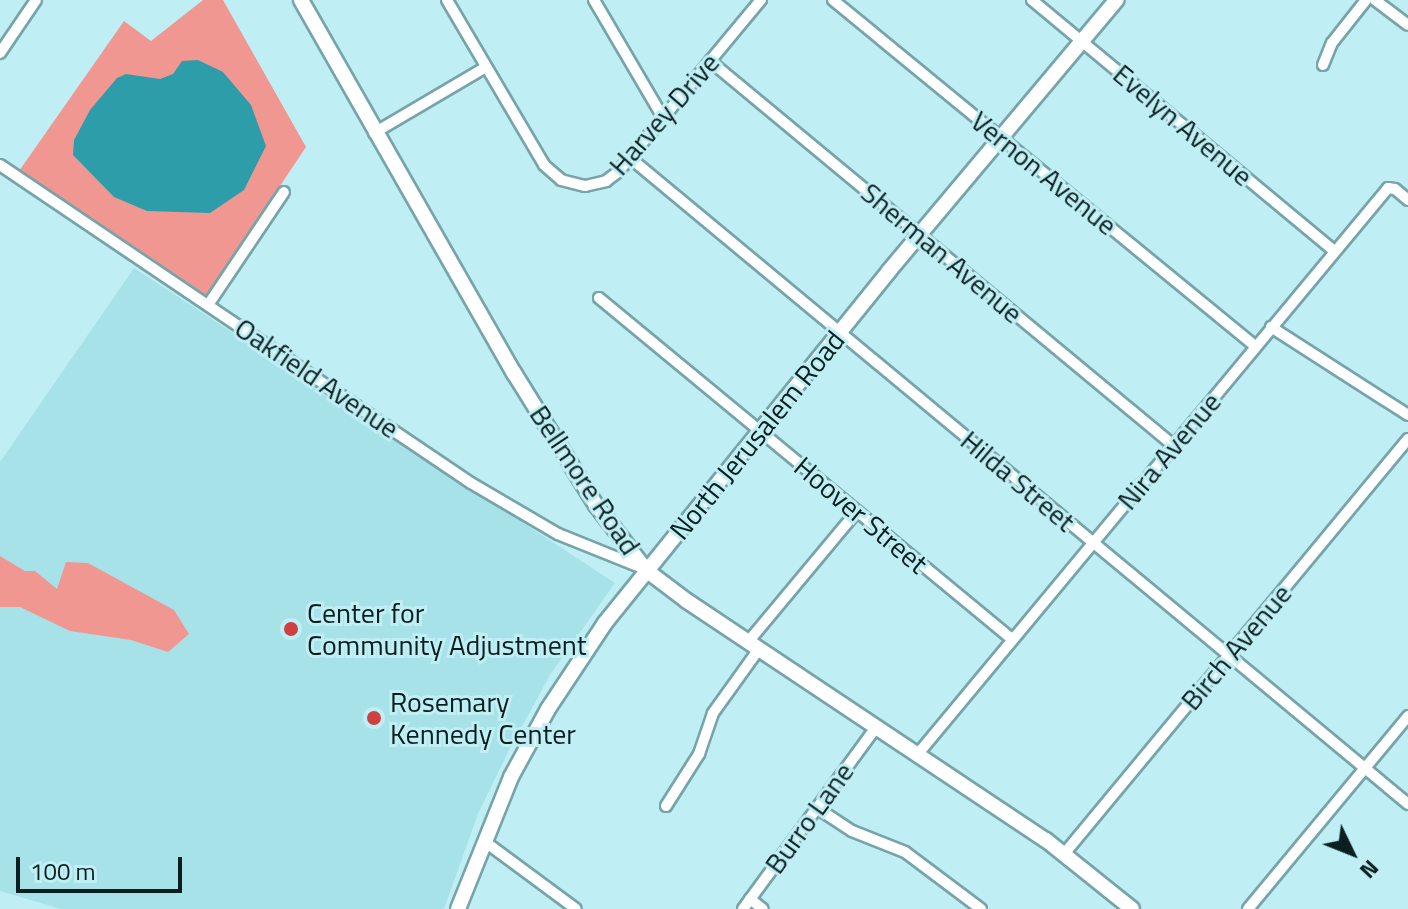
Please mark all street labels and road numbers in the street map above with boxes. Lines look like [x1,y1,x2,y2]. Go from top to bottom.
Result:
street label: Harvey Drive [602,46,726,182]
street label: Evelyn Avenue [1107,57,1259,193]
street label: Vernon Avenue [964,104,1124,242]
street label: Sherman Avenue [854,176,1030,330]
street label: Oakfield Avenue [229,311,405,445]
street label: North Jerusalem Road [663,324,851,546]
street label: Nira Avenue [1110,386,1228,516]
street label: Bellmore Road [523,399,647,561]
street label: Hilda Street [954,424,1082,538]
street label: Hoover Street [788,450,934,580]
street label: Birch Avenue [1174,577,1298,717]
street label: Burro Lane [758,756,860,880]

